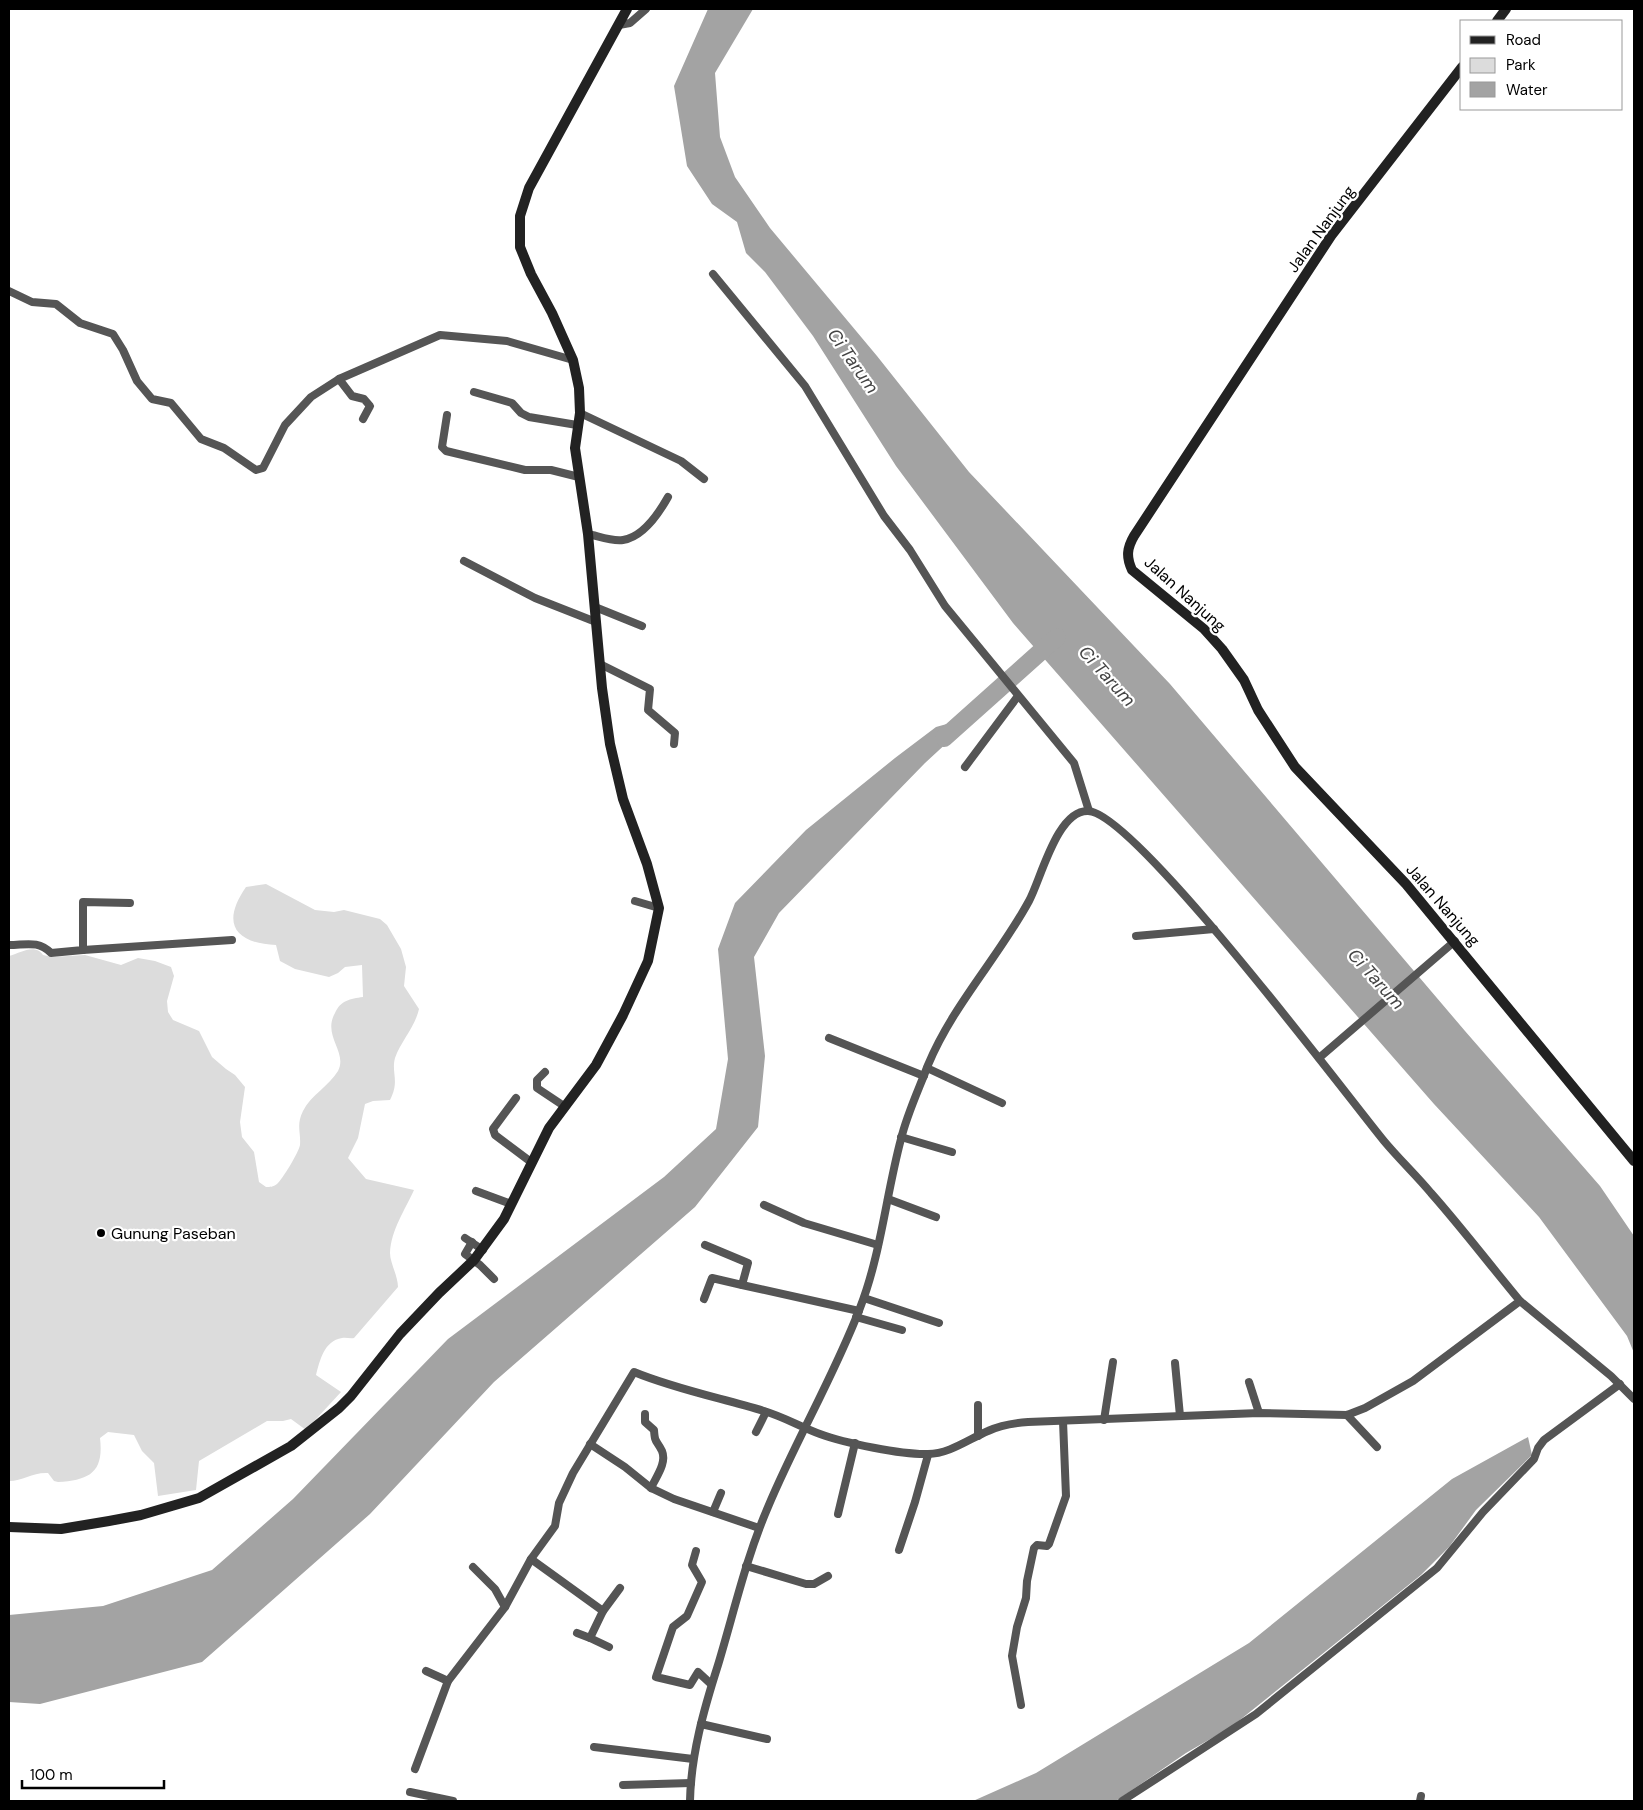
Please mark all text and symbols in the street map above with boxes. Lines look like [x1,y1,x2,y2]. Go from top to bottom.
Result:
legend [1460,20,1623,110]
text: Road [1506,30,1541,50]
text: Park [1506,55,1536,75]
text: Water [1506,80,1548,100]
street label: Jalan Nanjung [1282,181,1360,277]
water label: Ci Tarum [822,324,884,398]
street label: Jalan Nanjung [1140,552,1230,636]
water label: Ci Tarum [1073,640,1141,712]
street label: Jalan Nanjung [1401,859,1485,951]
water label: Ci Tarum [1342,943,1410,1015]
place label: Gunung Paseban [111,1223,236,1244]
marker: Gunung Paseban [95,1227,107,1239]
scale bar [22,1758,165,1790]
text: 100 m [30,1765,73,1785]

